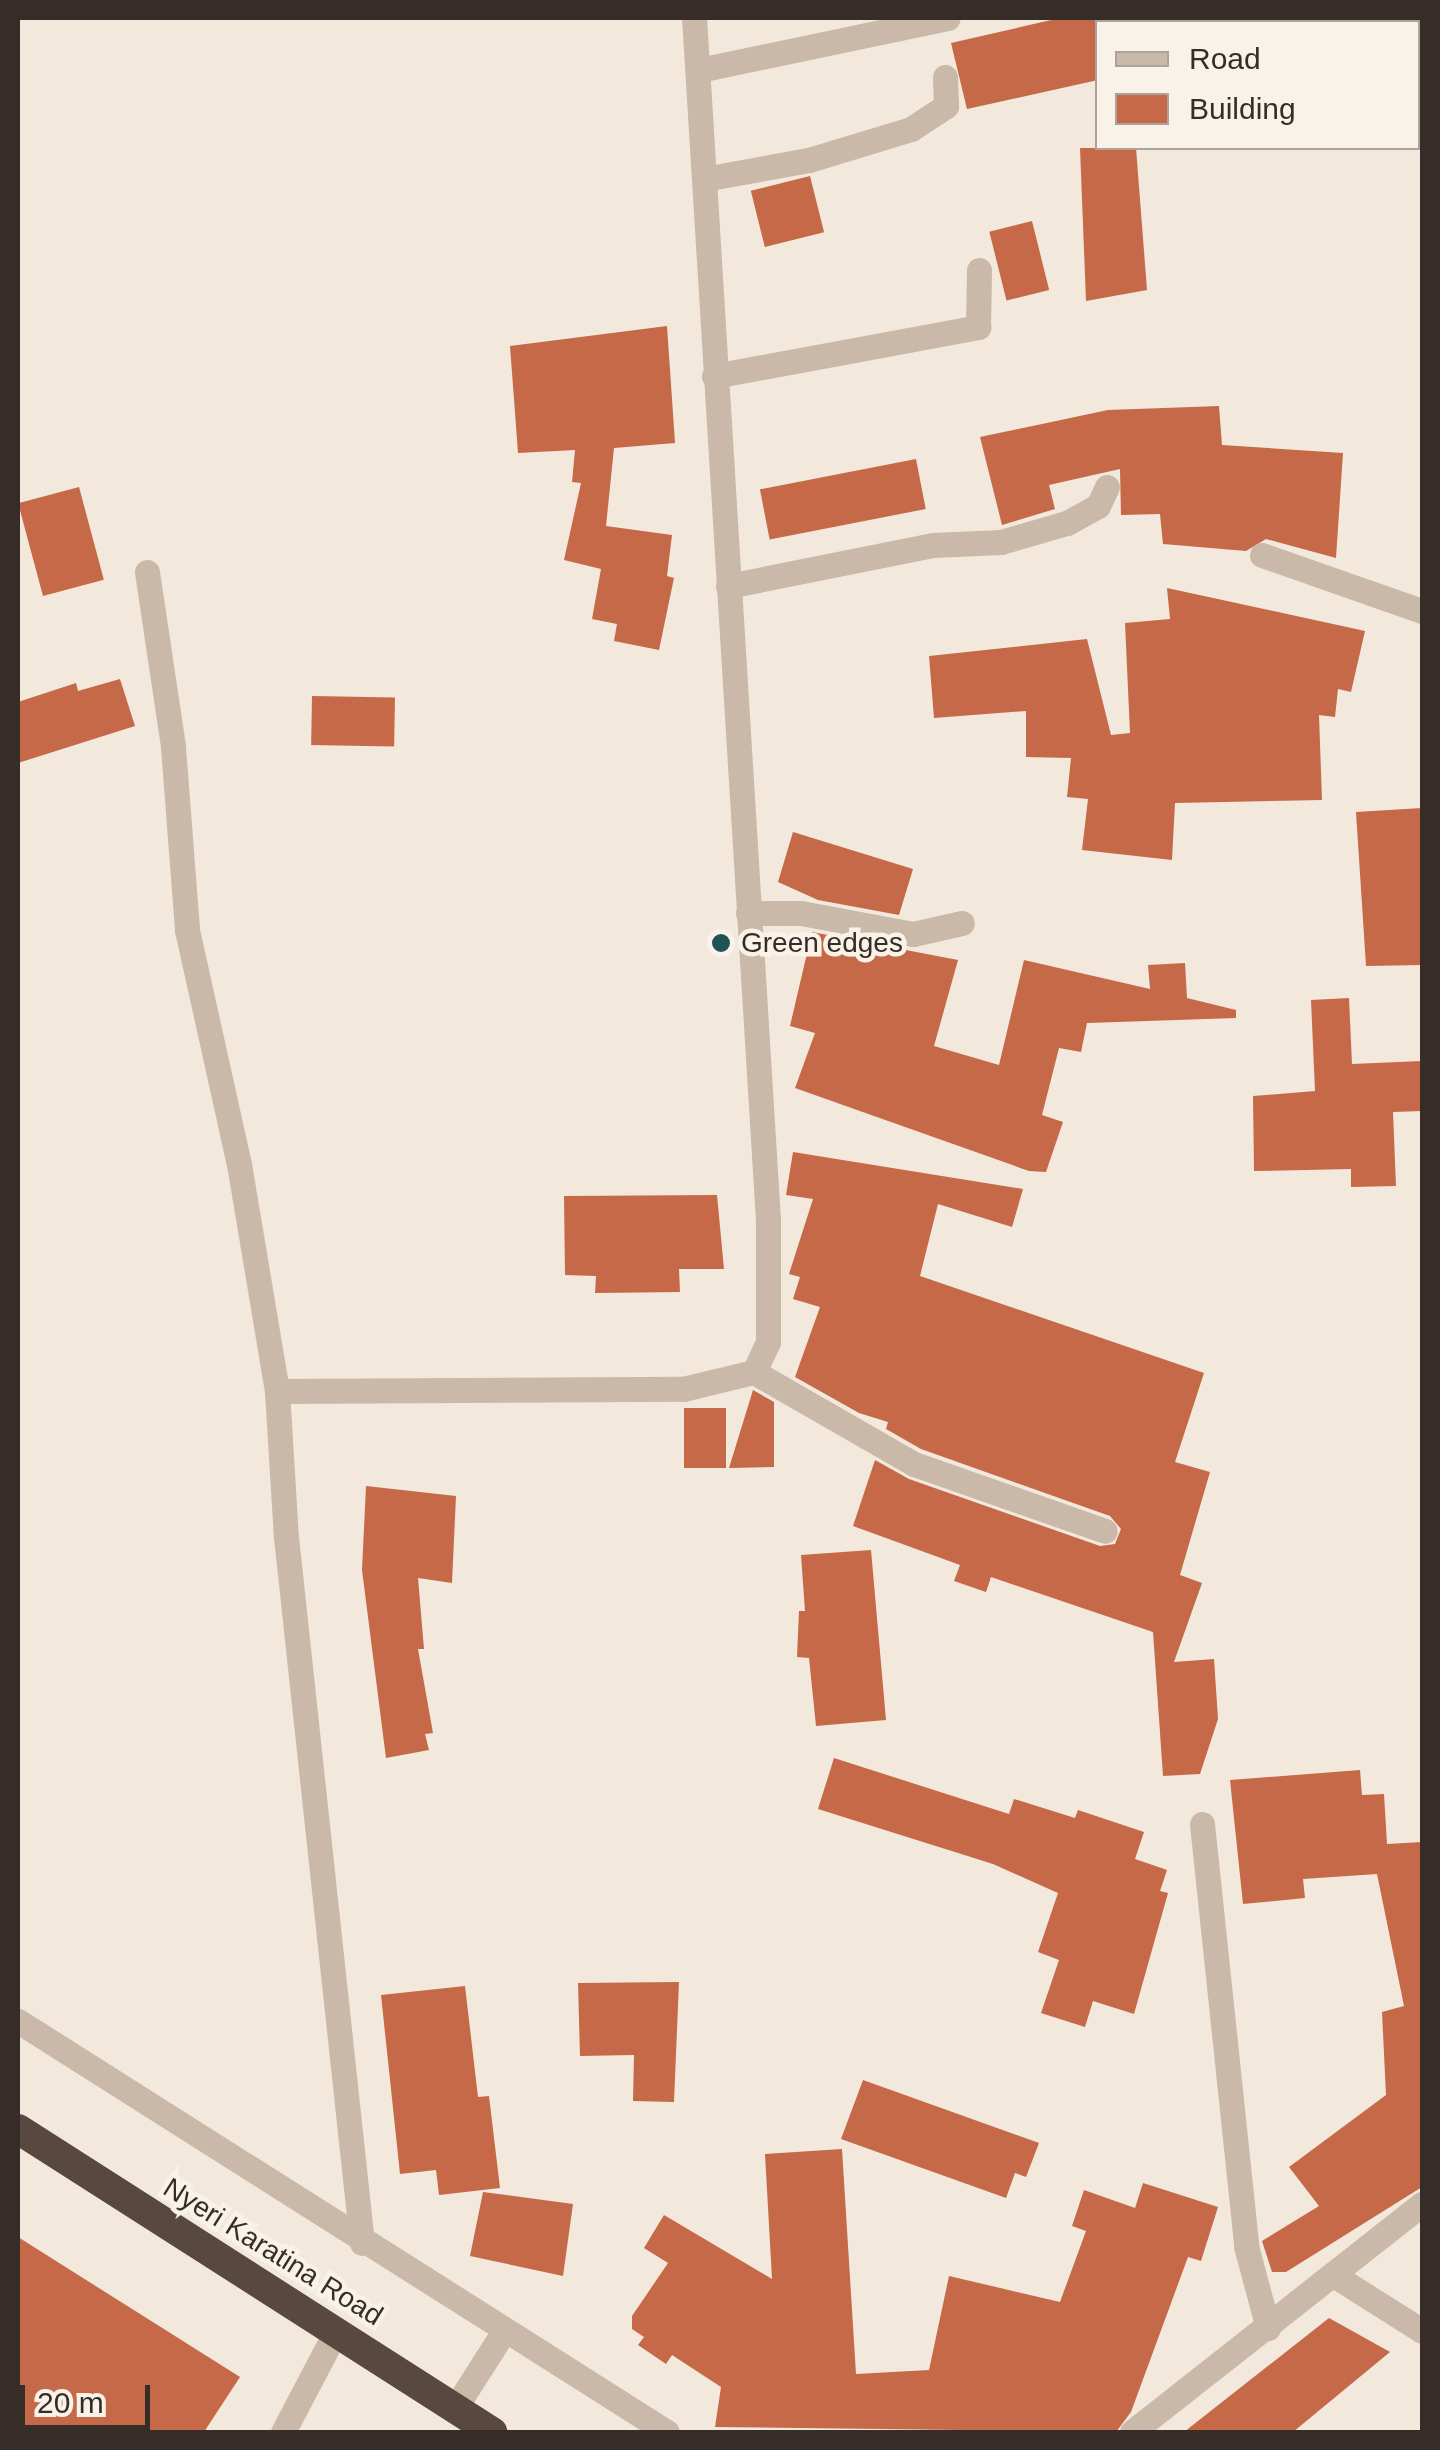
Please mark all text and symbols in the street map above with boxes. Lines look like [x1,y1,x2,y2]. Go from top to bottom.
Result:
legend [1095,20,1420,150]
text: Road [1189,42,1261,75]
text: Building [1189,92,1296,125]
place label: Green edges [741,926,903,960]
marker: Green edges [710,932,732,954]
street label: Nyeri Karatina Road [157,2171,389,2333]
scale bar [25,2365,155,2427]
text: 20 m [37,2386,104,2419]

